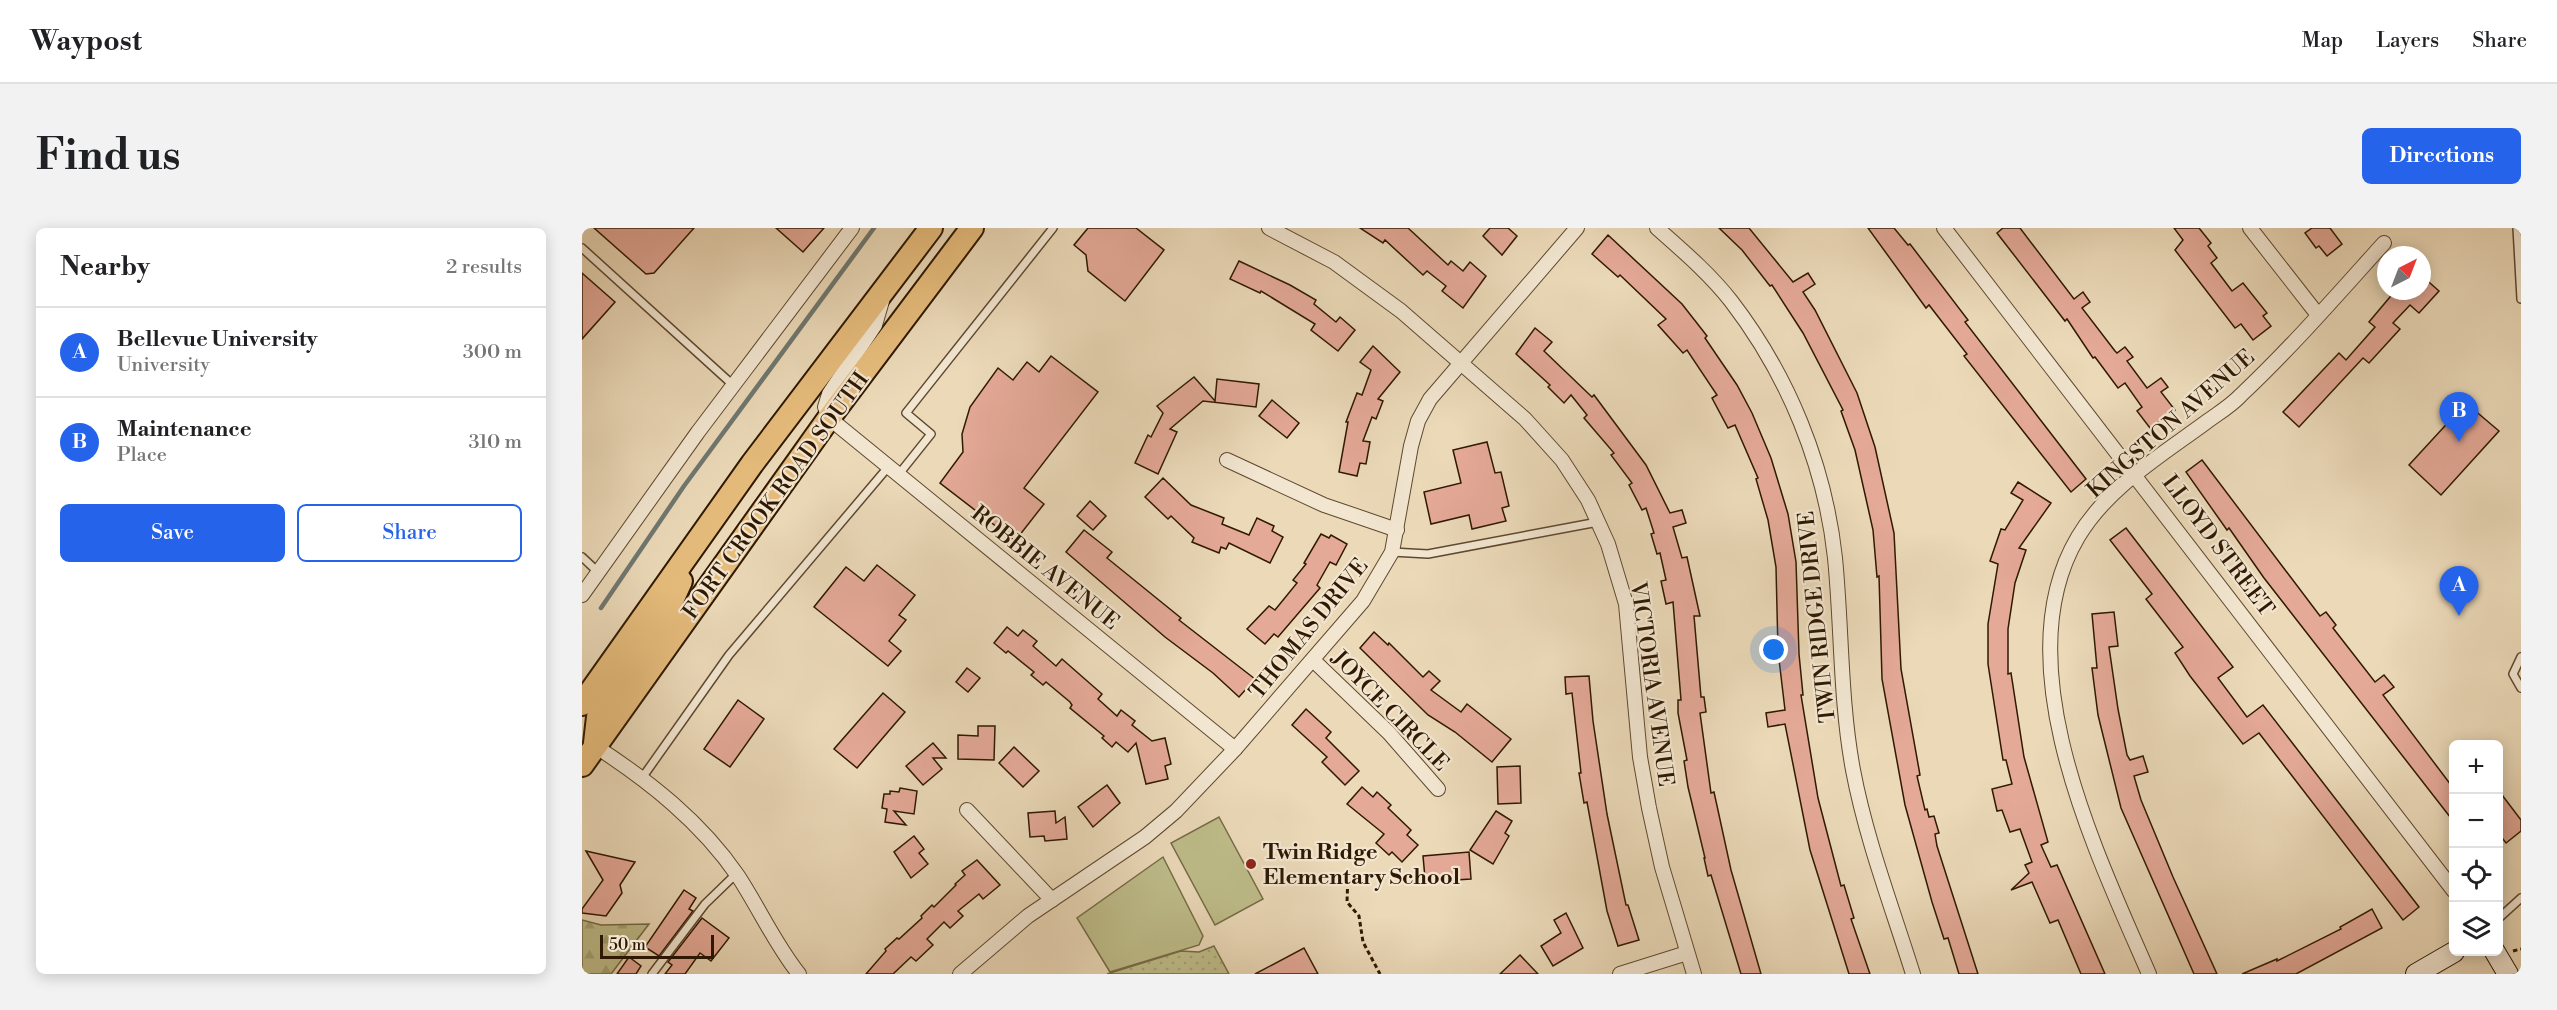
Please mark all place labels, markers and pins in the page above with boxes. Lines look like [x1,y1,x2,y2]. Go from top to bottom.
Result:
pin: B [2440,392,2478,442]
pin: A [2440,566,2478,616]
place label: Twin Ridge Elementary School [1263,839,1460,891]
marker: Twin Ridge Elementary School [1244,857,1258,871]

